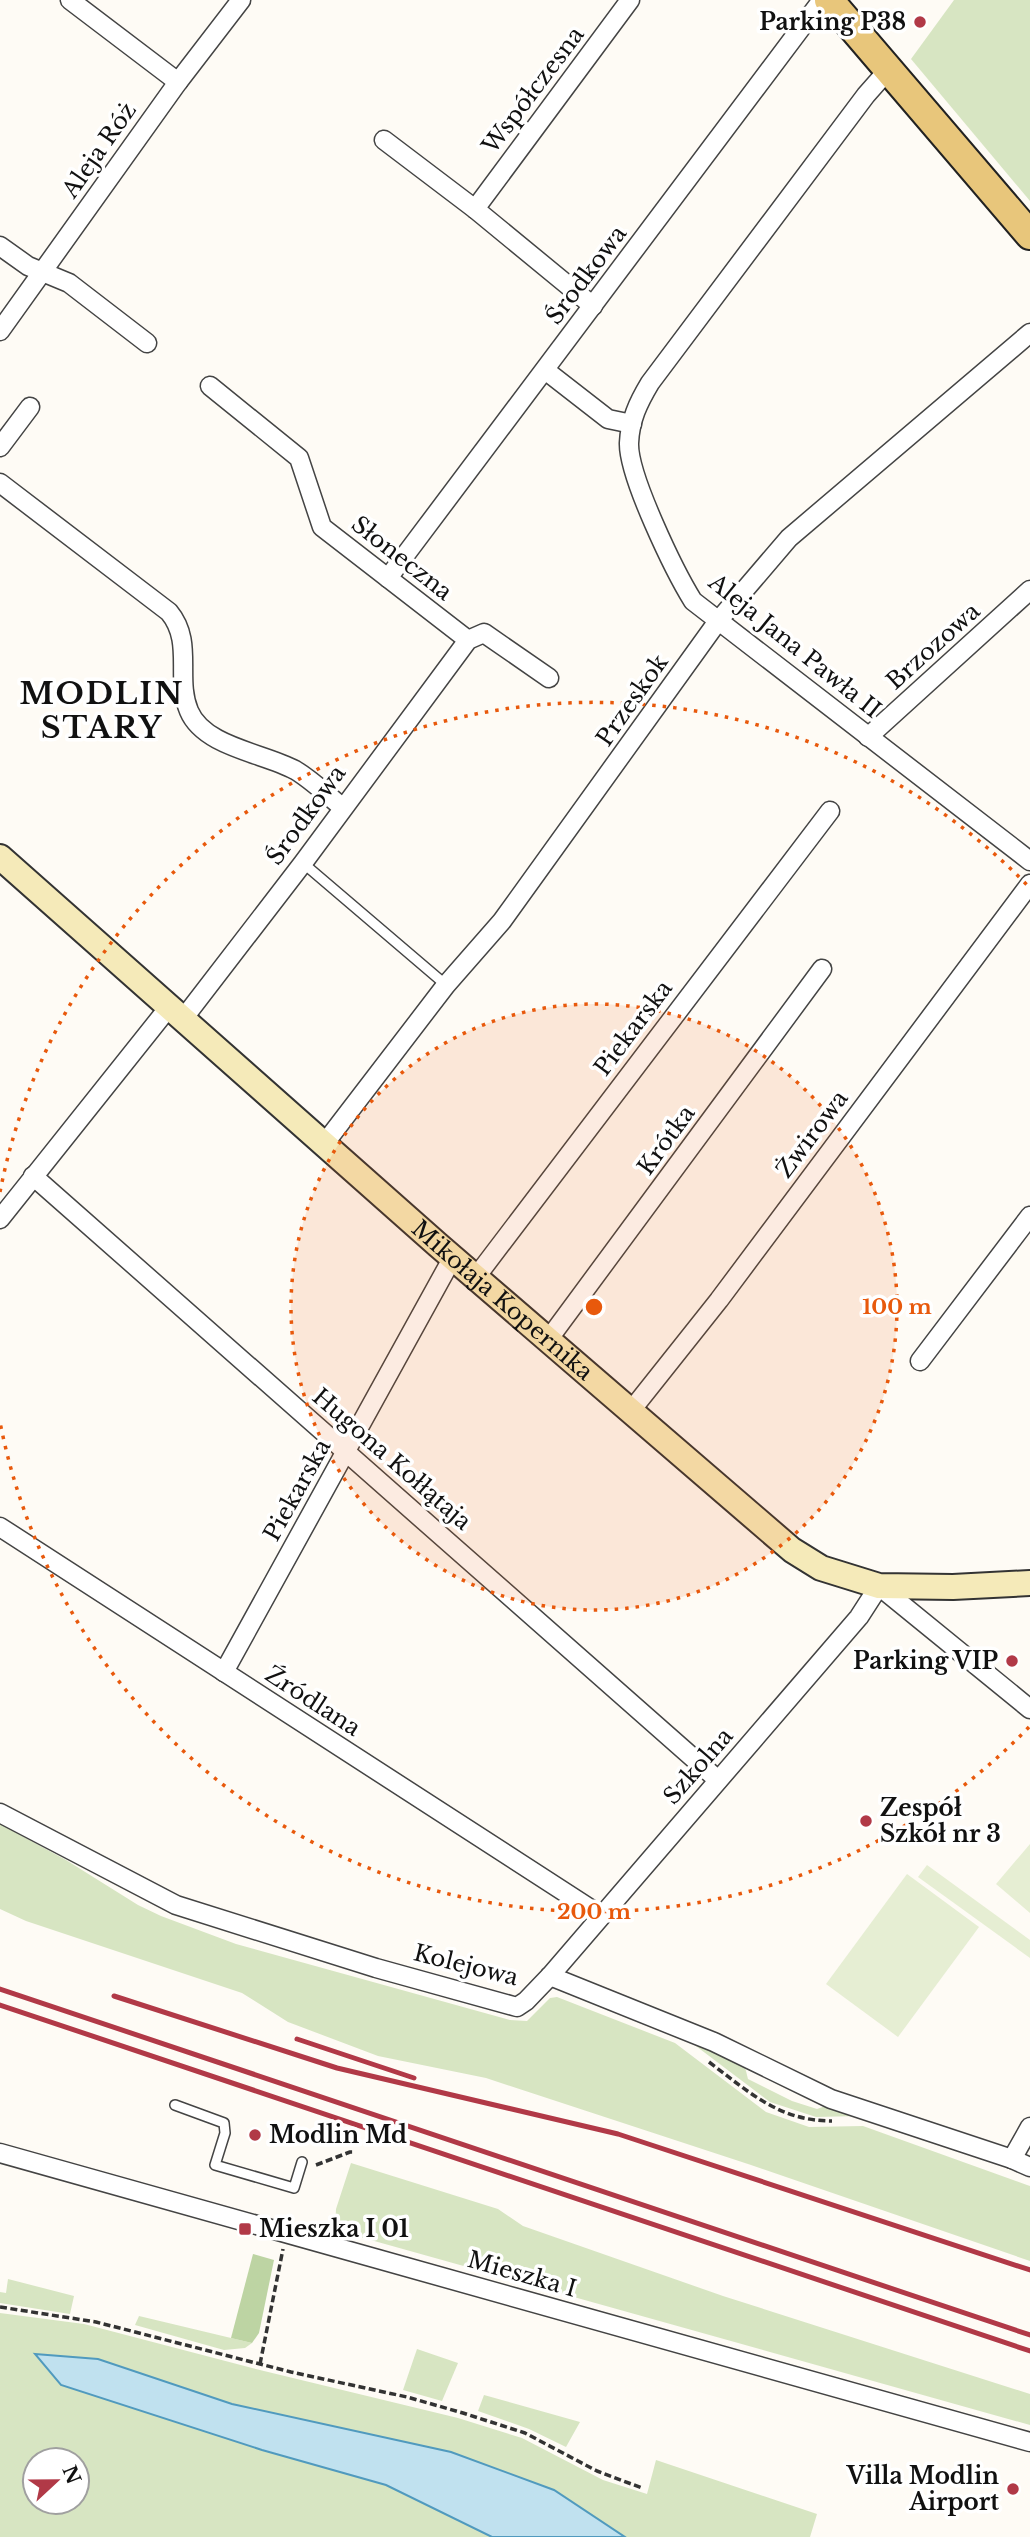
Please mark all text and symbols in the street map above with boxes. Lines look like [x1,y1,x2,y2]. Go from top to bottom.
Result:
place label: Parking P38 [759,8,906,36]
marker: Parking P38 [912,14,928,30]
street label: Współczesna [476,21,590,160]
street label: Aleja Róż [55,97,142,204]
street label: Środkowa [538,219,632,330]
street label: Słoneczna [346,510,458,606]
street label: Aleja Jana Pawła II [702,567,887,724]
street label: Brzozowa [881,597,986,695]
street label: Przeskok [590,648,674,751]
district label: MODLIN STARY [20,675,184,746]
street label: Środkowa [259,758,352,870]
street label: Piekarska [588,975,678,1081]
street label: Żwirowa [769,1084,854,1183]
street label: Krótka [631,1099,701,1180]
street label: Mikołaja Kopernika [406,1214,599,1386]
text: 100 m [862,1294,932,1320]
centre of rings [582,1295,606,1319]
street label: Hugona Kołłątaja [307,1382,477,1536]
street label: Piekarska [258,1434,337,1546]
place label: Parking VIP [853,1647,999,1675]
marker: Parking VIP [1004,1653,1020,1669]
street label: Źródlana [260,1659,367,1742]
street label: Szkolna [657,1722,739,1810]
place label: Zespół Szkół nr 3 [880,1794,1001,1848]
marker: Zespół Szkół nr 3 [858,1813,874,1829]
text: 200 m [557,1899,631,1925]
street label: Kolejowa [411,1939,521,1992]
place label: Modlin Md [269,2121,407,2149]
marker: Modlin Md [247,2127,263,2143]
place label: Mieszka I 01 [259,2215,409,2243]
marker: Mieszka I 01 [237,2221,253,2237]
street label: Mieszka I [464,2245,580,2303]
north arrow [21,2446,91,2516]
text: N [57,2462,85,2488]
place label: Villa Modlin Airport [846,2462,999,2516]
marker: Villa Modlin Airport [1005,2481,1021,2497]

